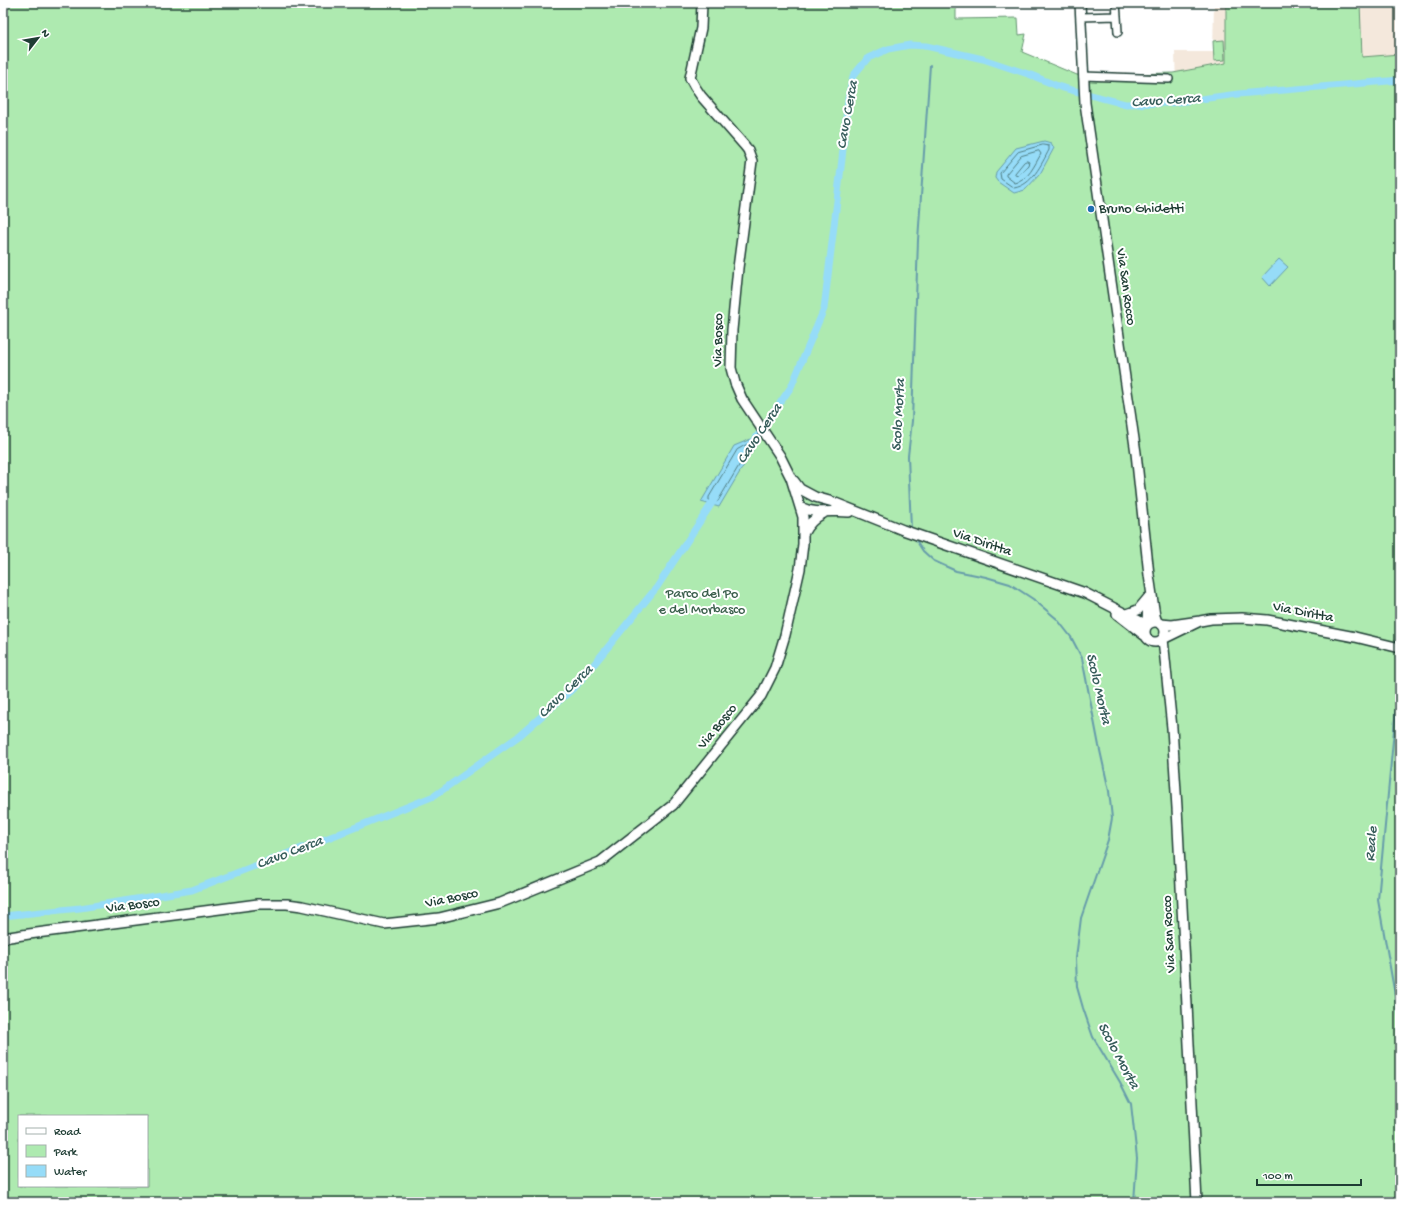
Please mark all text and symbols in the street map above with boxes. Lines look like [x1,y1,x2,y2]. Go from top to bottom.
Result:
north arrow [18,18,58,58]
text: N [38,28,52,40]
water label: Cavo Cerca [833,78,863,151]
water label: Cavo Cerca [1131,89,1203,112]
place label: Bruno Ghidetti [1098,201,1184,218]
marker: Bruno Ghidetti [1086,204,1096,214]
street label: Via San Rocco [1111,246,1139,327]
street label: Via Bosco [710,313,728,368]
water label: Scolo Morta [888,377,910,452]
water label: Cavo Cerca [733,399,788,468]
street label: Via Diritta [949,525,1015,561]
park label: Parco del Po e del Morbasco [659,586,745,619]
street label: Via Diritta [1270,599,1336,627]
water label: Scolo Morta [1081,652,1115,728]
water label: Cavo Cerca [535,660,598,722]
street label: Via Bosco [694,701,741,754]
water label: Reale [1362,825,1383,862]
water label: Cavo Cerca [255,832,327,874]
street label: Via Bosco [423,885,480,913]
street label: Via Bosco [104,894,161,918]
street label: Via San Rocco [1159,895,1181,974]
water label: Scolo Morta [1093,1020,1144,1094]
legend [18,1115,148,1187]
text: Road [54,1126,81,1140]
text: Park [53,1146,79,1160]
scale bar [1257,1161,1361,1187]
text: Water [54,1166,88,1180]
text: 100 m [1262,1170,1293,1184]

